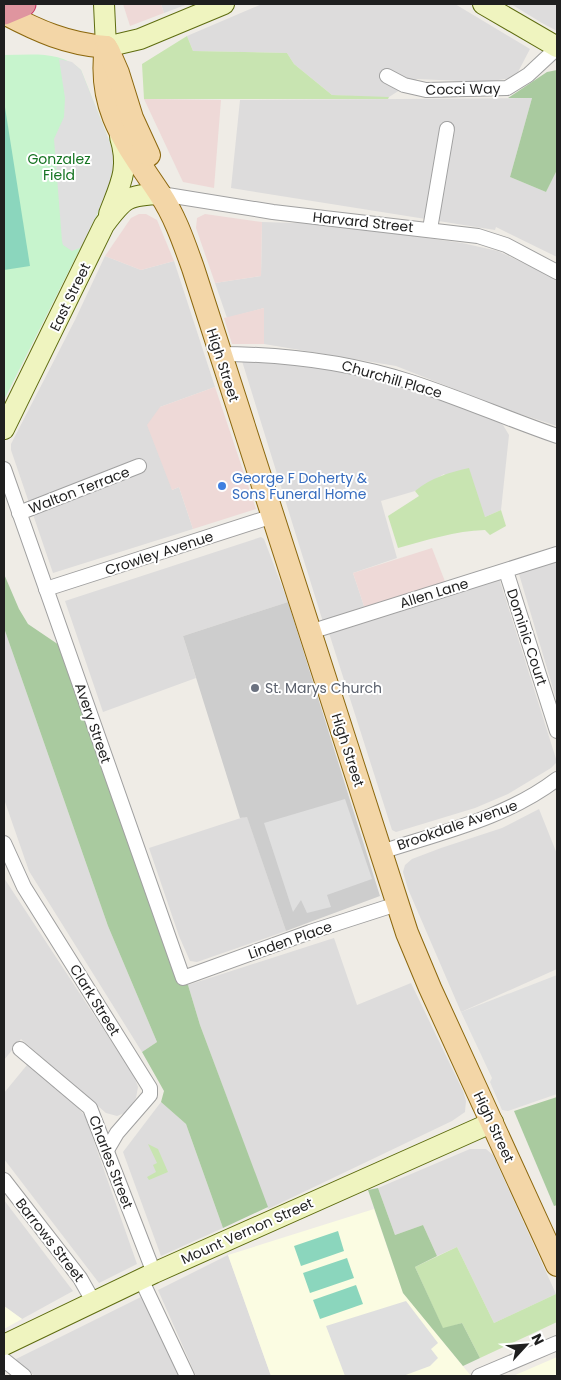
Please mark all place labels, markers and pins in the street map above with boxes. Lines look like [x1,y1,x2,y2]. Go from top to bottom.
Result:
place label: George F Doherty & Sons Funeral Home [232,468,368,504]
marker: George F Doherty & Sons Funeral Home [216,480,228,492]
place label: St. Marys Church [265,678,382,698]
marker: St. Marys Church [249,682,261,694]

